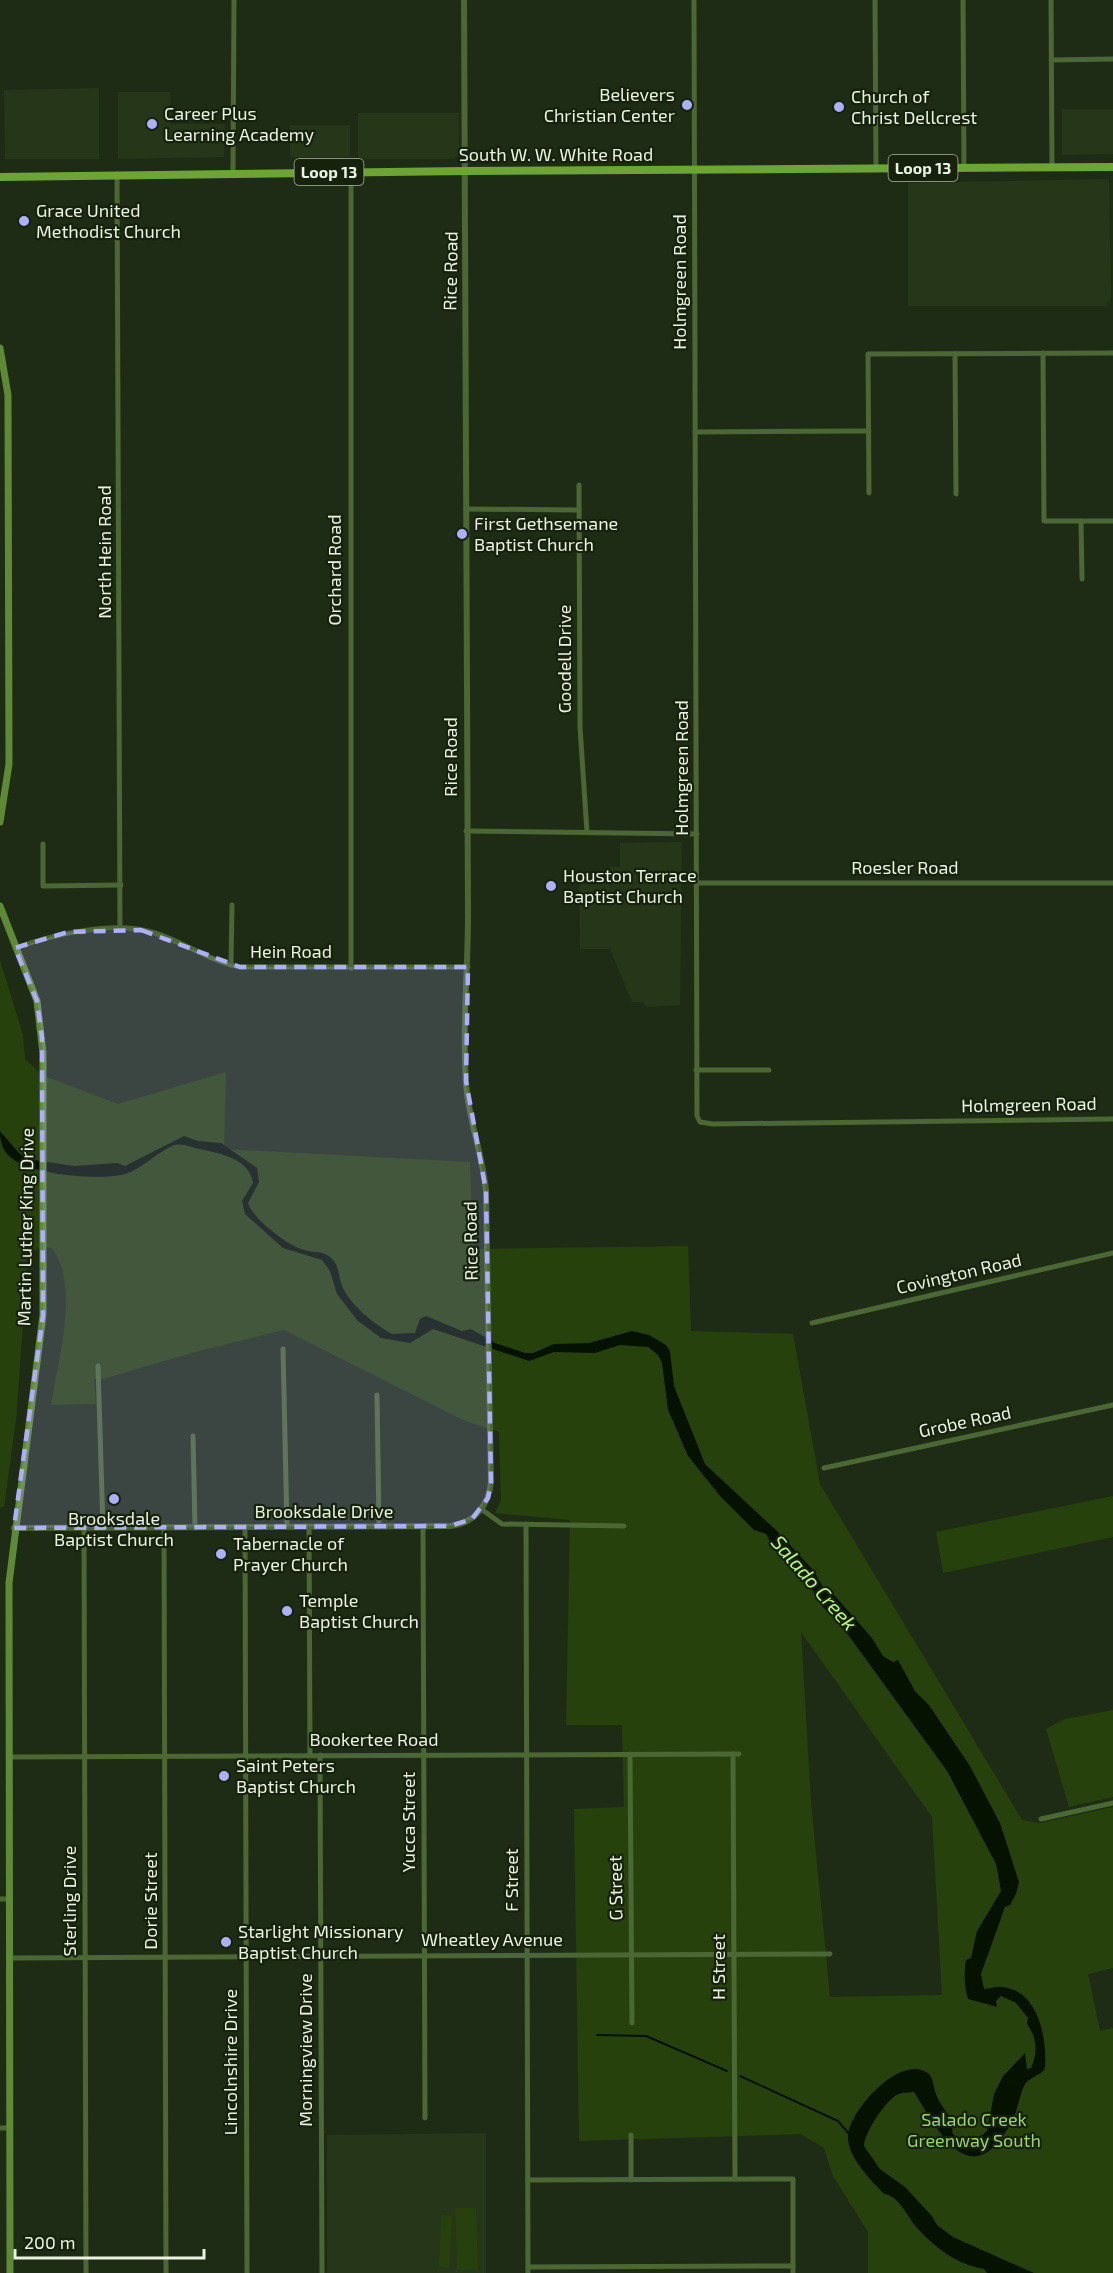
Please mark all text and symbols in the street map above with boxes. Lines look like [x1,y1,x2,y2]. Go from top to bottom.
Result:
place label: Believers Christian Center [544,83,675,126]
place label: Church of Christ Dellcrest [851,85,977,128]
marker: Believers Christian Center [680,98,694,112]
marker: Church of Christ Dellcrest [832,100,846,114]
place label: Career Plus Learning Academy [164,102,315,145]
marker: Career Plus Learning Academy [145,117,159,131]
street label: South W. W. White Road [459,143,653,165]
road number: Loop 13 [888,155,958,181]
road number: Loop 13 [294,159,364,185]
place label: Grace United Methodist Church [36,199,181,242]
marker: Grace United Methodist Church [17,214,31,228]
street label: Holmgreen Road [668,214,690,350]
street label: Rice Road [438,231,462,311]
street label: North Hein Road [93,485,115,619]
place label: First Gethsemane Baptist Church [474,512,618,555]
street label: Orchard Road [323,515,345,625]
marker: First Gethsemane Baptist Church [455,527,469,541]
street label: Goodell Drive [553,605,575,713]
street label: Holmgreen Road [670,700,692,836]
street label: Rice Road [439,717,461,797]
street label: Roesler Road [851,856,959,878]
place label: Houston Terrace Baptist Church [563,864,697,907]
marker: Houston Terrace Baptist Church [544,879,558,893]
street label: Hein Road [250,940,332,962]
street label: Holmgreen Road [961,1092,1097,1116]
street label: Martin Luther King Drive [12,1128,38,1326]
street label: Rice Road [458,1201,482,1281]
street label: Covington Road [894,1248,1024,1298]
street label: Grobe Road [917,1401,1013,1442]
marker: Brooksdale Baptist Church [107,1492,121,1506]
street label: Brooksdale Drive [255,1500,393,1522]
place label: Brooksdale Baptist Church [54,1507,174,1550]
water label: Salado Creek [767,1530,863,1635]
place label: Tabernacle of Prayer Church [233,1532,348,1575]
marker: Tabernacle of Prayer Church [214,1547,228,1561]
place label: Temple Baptist Church [299,1589,419,1632]
marker: Temple Baptist Church [280,1604,294,1618]
street label: Bookertee Road [309,1728,439,1750]
place label: Saint Peters Baptist Church [236,1754,356,1797]
marker: Saint Peters Baptist Church [217,1769,231,1783]
street label: Yucca Street [397,1771,419,1872]
street label: Sterling Drive [58,1846,80,1956]
street label: F Street [500,1848,522,1912]
street label: Dorie Street [139,1852,161,1950]
street label: G Street [603,1855,627,1921]
place label: Starlight Missionary Baptist Church [238,1920,404,1963]
street label: Wheatley Avenue [421,1928,563,1950]
street label: H Street [707,1934,729,2000]
marker: Starlight Missionary Baptist Church [219,1935,233,1949]
street label: Morningview Drive [294,1973,316,2127]
street label: Lincolnshire Drive [219,1989,241,2135]
park label: Salado Creek Greenway South [907,2108,1041,2151]
scale bar [15,2222,204,2260]
text: 200 m [24,2231,76,2253]

